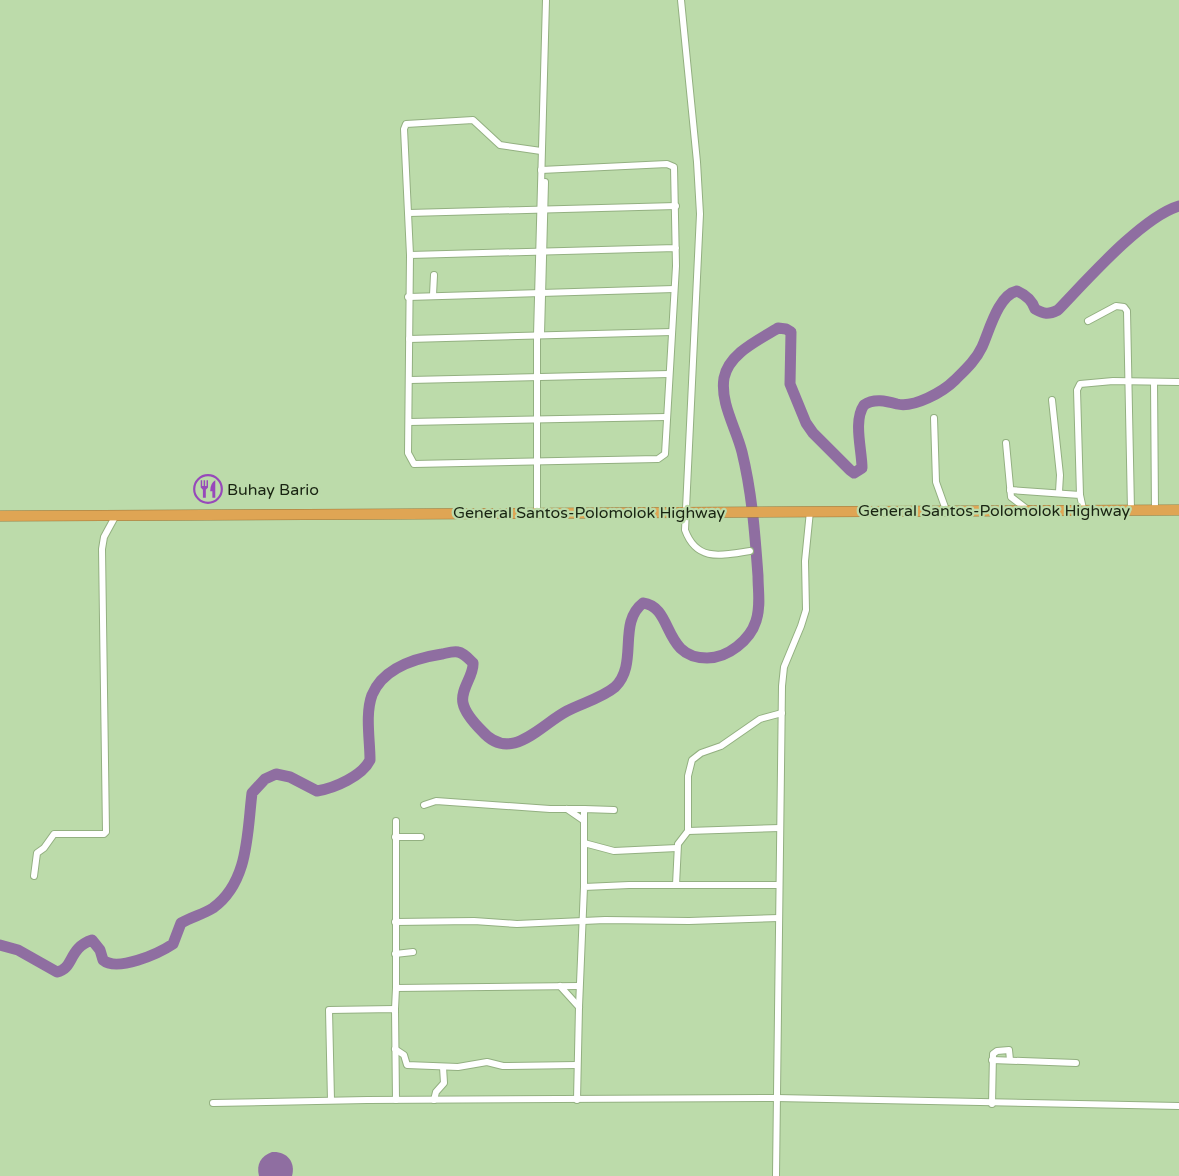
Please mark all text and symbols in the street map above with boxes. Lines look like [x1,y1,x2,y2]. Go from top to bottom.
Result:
restaurant icon: Buhay Bario [193,474,223,504]
place label: Buhay Bario [227,480,319,500]
street label: General Santos-Polomolok Highway [858,501,1130,521]
street label: General Santos-Polomolok Highway [453,503,725,523]

